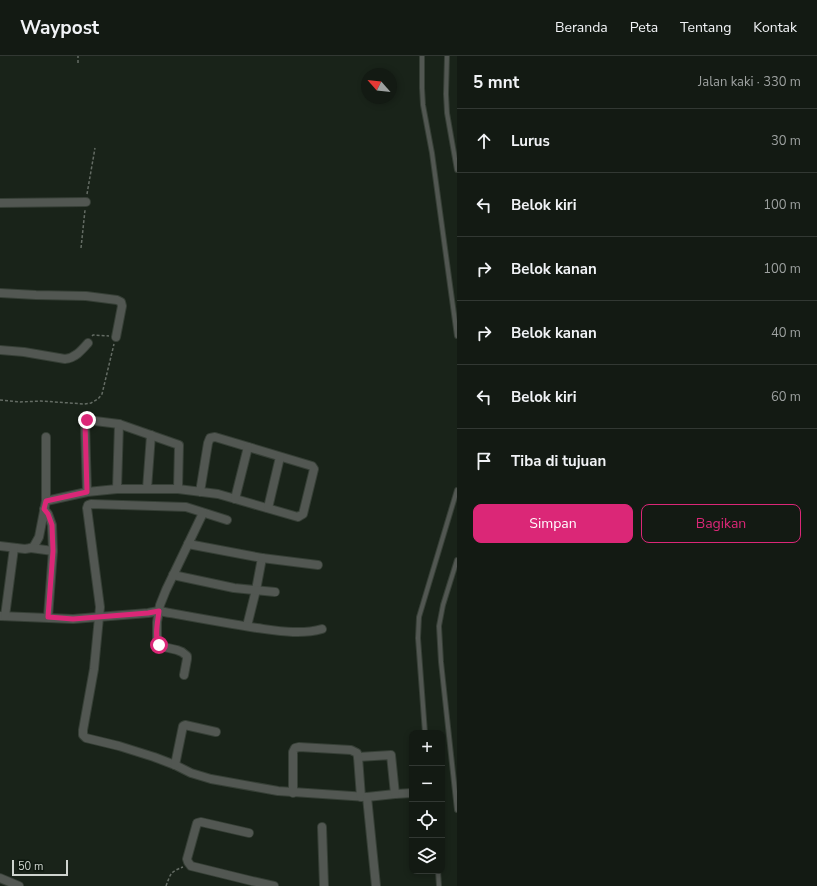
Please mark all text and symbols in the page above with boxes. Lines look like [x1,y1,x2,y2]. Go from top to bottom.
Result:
text: Waypost [20,15,99,41]
text: Beranda [555,18,608,37]
text: Peta [630,18,658,37]
text: Tentang [680,18,731,37]
text: Kontak [753,18,797,37]
north arrow [361,68,397,104]
text: 5 mnt [473,71,519,94]
text: Jalan kaki · 330 m [698,73,801,91]
icon: ahead [473,130,495,152]
text: Lurus [511,131,550,151]
text: 30 m [771,132,801,150]
icon: left [473,194,495,216]
text: Belok kiri [511,195,576,215]
text: 100 m [763,196,801,214]
icon: right [473,258,495,280]
text: Belok kanan [511,259,597,279]
text: 100 m [763,260,801,278]
icon: right [473,322,495,344]
text: Belok kanan [511,323,597,343]
text: 40 m [771,324,801,342]
icon: left [473,386,495,408]
text: Belok kiri [511,387,576,407]
text: 60 m [771,388,801,406]
route end [78,411,96,429]
icon: arrive [473,450,495,472]
text: Tiba di tujuan [511,451,606,471]
button: Simpan [473,504,633,543]
button: Bagikan [641,504,801,543]
route start [150,636,168,654]
map controls [409,730,445,874]
button: + [409,730,445,766]
button: − [409,766,445,802]
button: locate [409,802,445,838]
button: layers [409,838,445,874]
scale bar [12,858,68,877]
text: 50 m [18,859,43,874]

